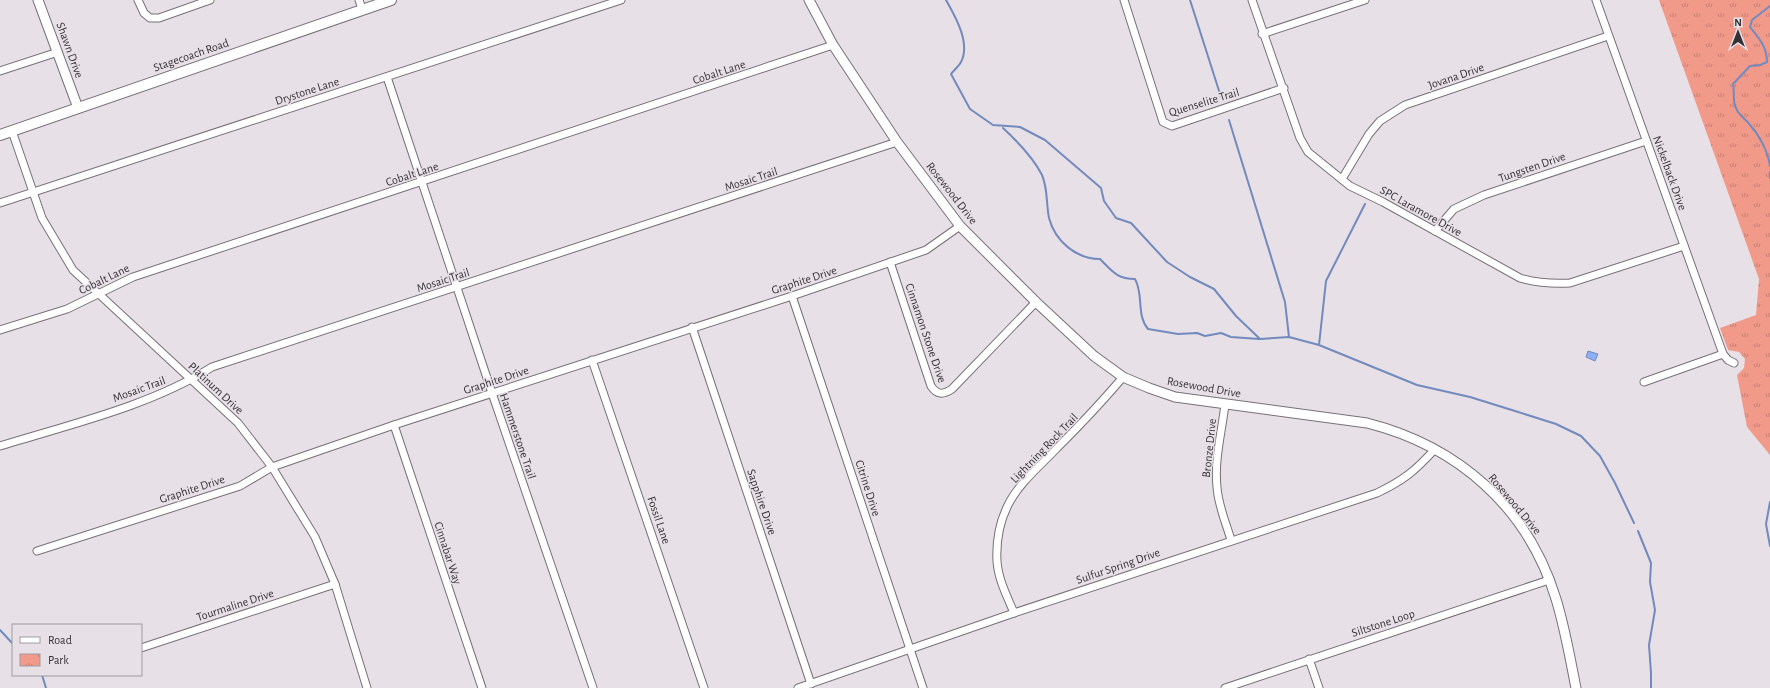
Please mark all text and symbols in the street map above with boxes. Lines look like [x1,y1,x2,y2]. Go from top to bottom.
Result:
north arrow [1718,12,1758,52]
text: N [1734,17,1742,28]
street label: Shawn Drive [54,21,86,79]
street label: Stagecoach Road [152,36,230,74]
street label: Cobalt Lane [691,58,747,86]
street label: Jovana Drive [1427,61,1485,91]
street label: Drystone Lane [273,75,341,108]
street label: Quenselite Trail [1167,86,1241,119]
street label: Nickelback Drive [1651,134,1689,212]
street label: Tungsten Drive [1497,150,1567,184]
street label: Cobalt Lane [384,160,440,188]
street label: Rosewood Drive [924,160,980,226]
street label: Mosaic Trail [723,165,779,193]
street label: SPC Laramore Drive [1378,184,1464,238]
street label: Cobalt Lane [77,262,131,296]
street label: Graphite Drive [770,264,838,296]
street label: Mosaic Trail [415,266,471,294]
street label: Cinnamon Stone Drive [903,282,949,384]
street label: Platinum Drive [186,360,246,416]
street label: Graphite Drive [462,364,530,396]
street label: Mosaic Trail [111,374,167,404]
street label: Rosewood Drive [1166,375,1242,399]
street label: Hammerstone Trail [498,392,538,480]
street label: Lightning Rock Trail [1008,411,1080,485]
street label: Bronze Drive [1200,418,1218,478]
street label: Citrine Drive [853,458,883,518]
street label: Sapphire Drive [745,468,779,536]
street label: Rosewood Drive [1486,471,1544,537]
street label: Graphite Drive [158,473,226,505]
street label: Fossil Lane [645,495,673,545]
street label: Cinnabar Way [431,520,464,586]
street label: Sulfur Spring Drive [1075,546,1161,586]
street label: Tourmaline Drive [195,587,275,623]
street label: Siltstone Loop [1350,607,1416,639]
legend [12,624,142,676]
text: Road [48,634,72,646]
text: Park [48,654,69,666]

